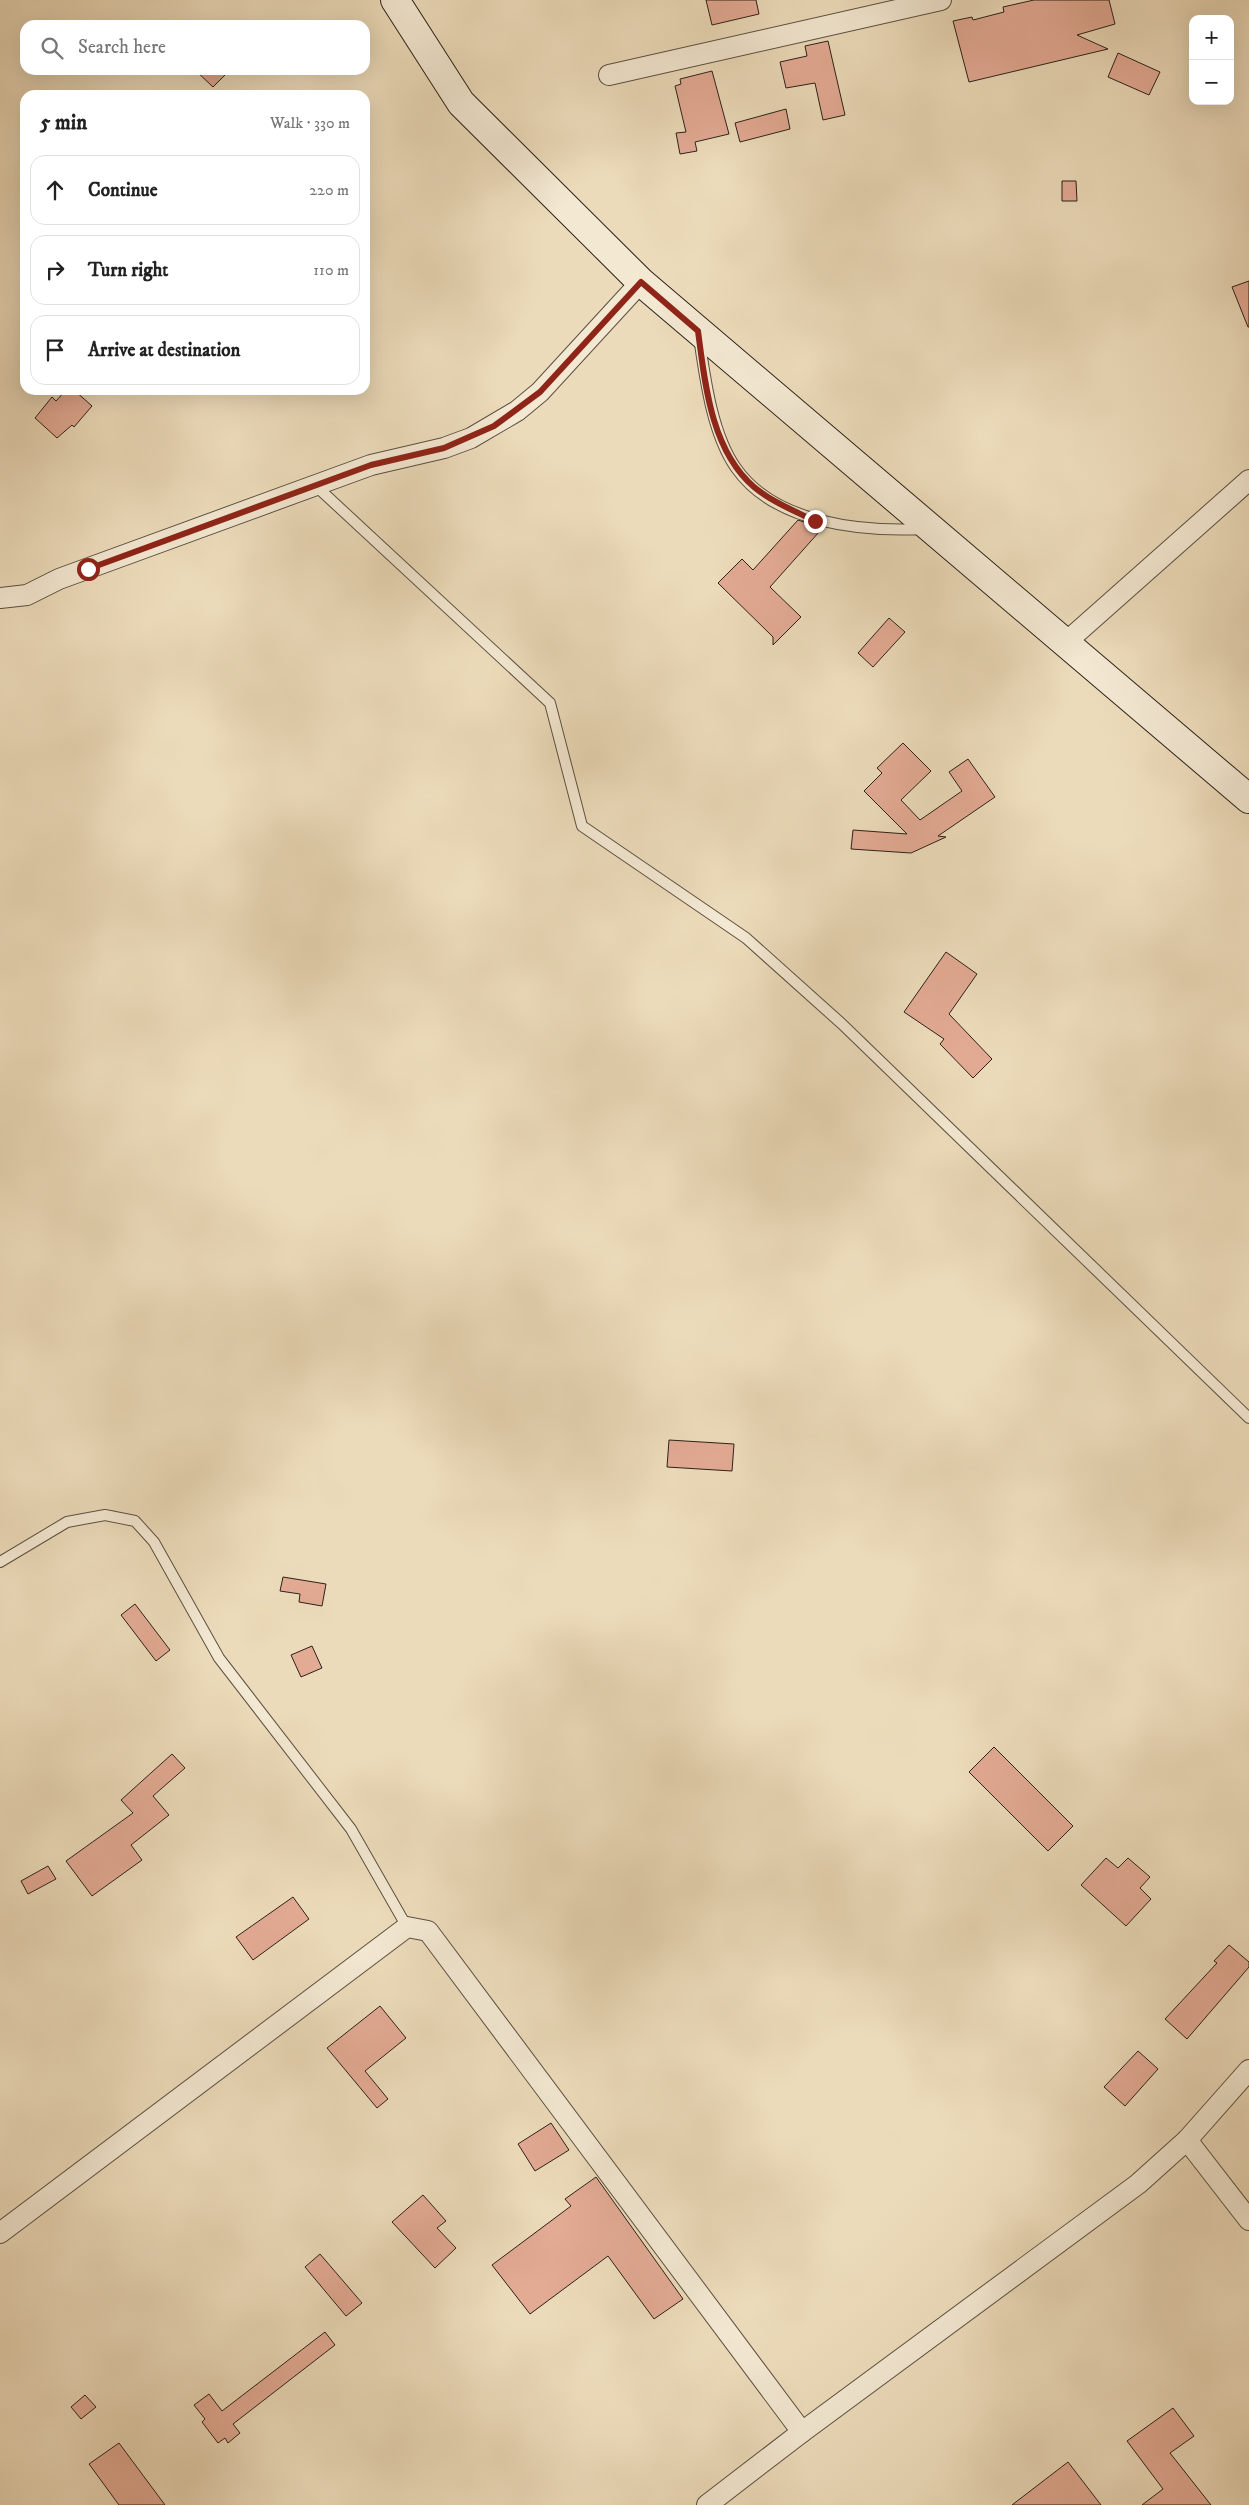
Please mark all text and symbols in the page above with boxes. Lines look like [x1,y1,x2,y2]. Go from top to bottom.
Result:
map controls [1189,15,1234,105]
button: + [1189,15,1234,60]
search box [20,20,370,75]
icon: search [38,34,66,62]
text: Search here [78,36,166,59]
button: − [1189,60,1234,105]
text: 5 min [40,110,87,136]
text: Walk · 330 m [270,113,350,133]
icon: ahead [41,176,69,204]
text: Continue [88,179,158,202]
text: 220 m [309,180,349,200]
icon: right [41,256,69,284]
text: Turn right [88,259,168,282]
text: 110 m [313,260,349,280]
icon: arrive [41,336,69,364]
text: Arrive at destination [88,339,240,362]
route end [804,510,827,533]
route start [77,558,100,581]

